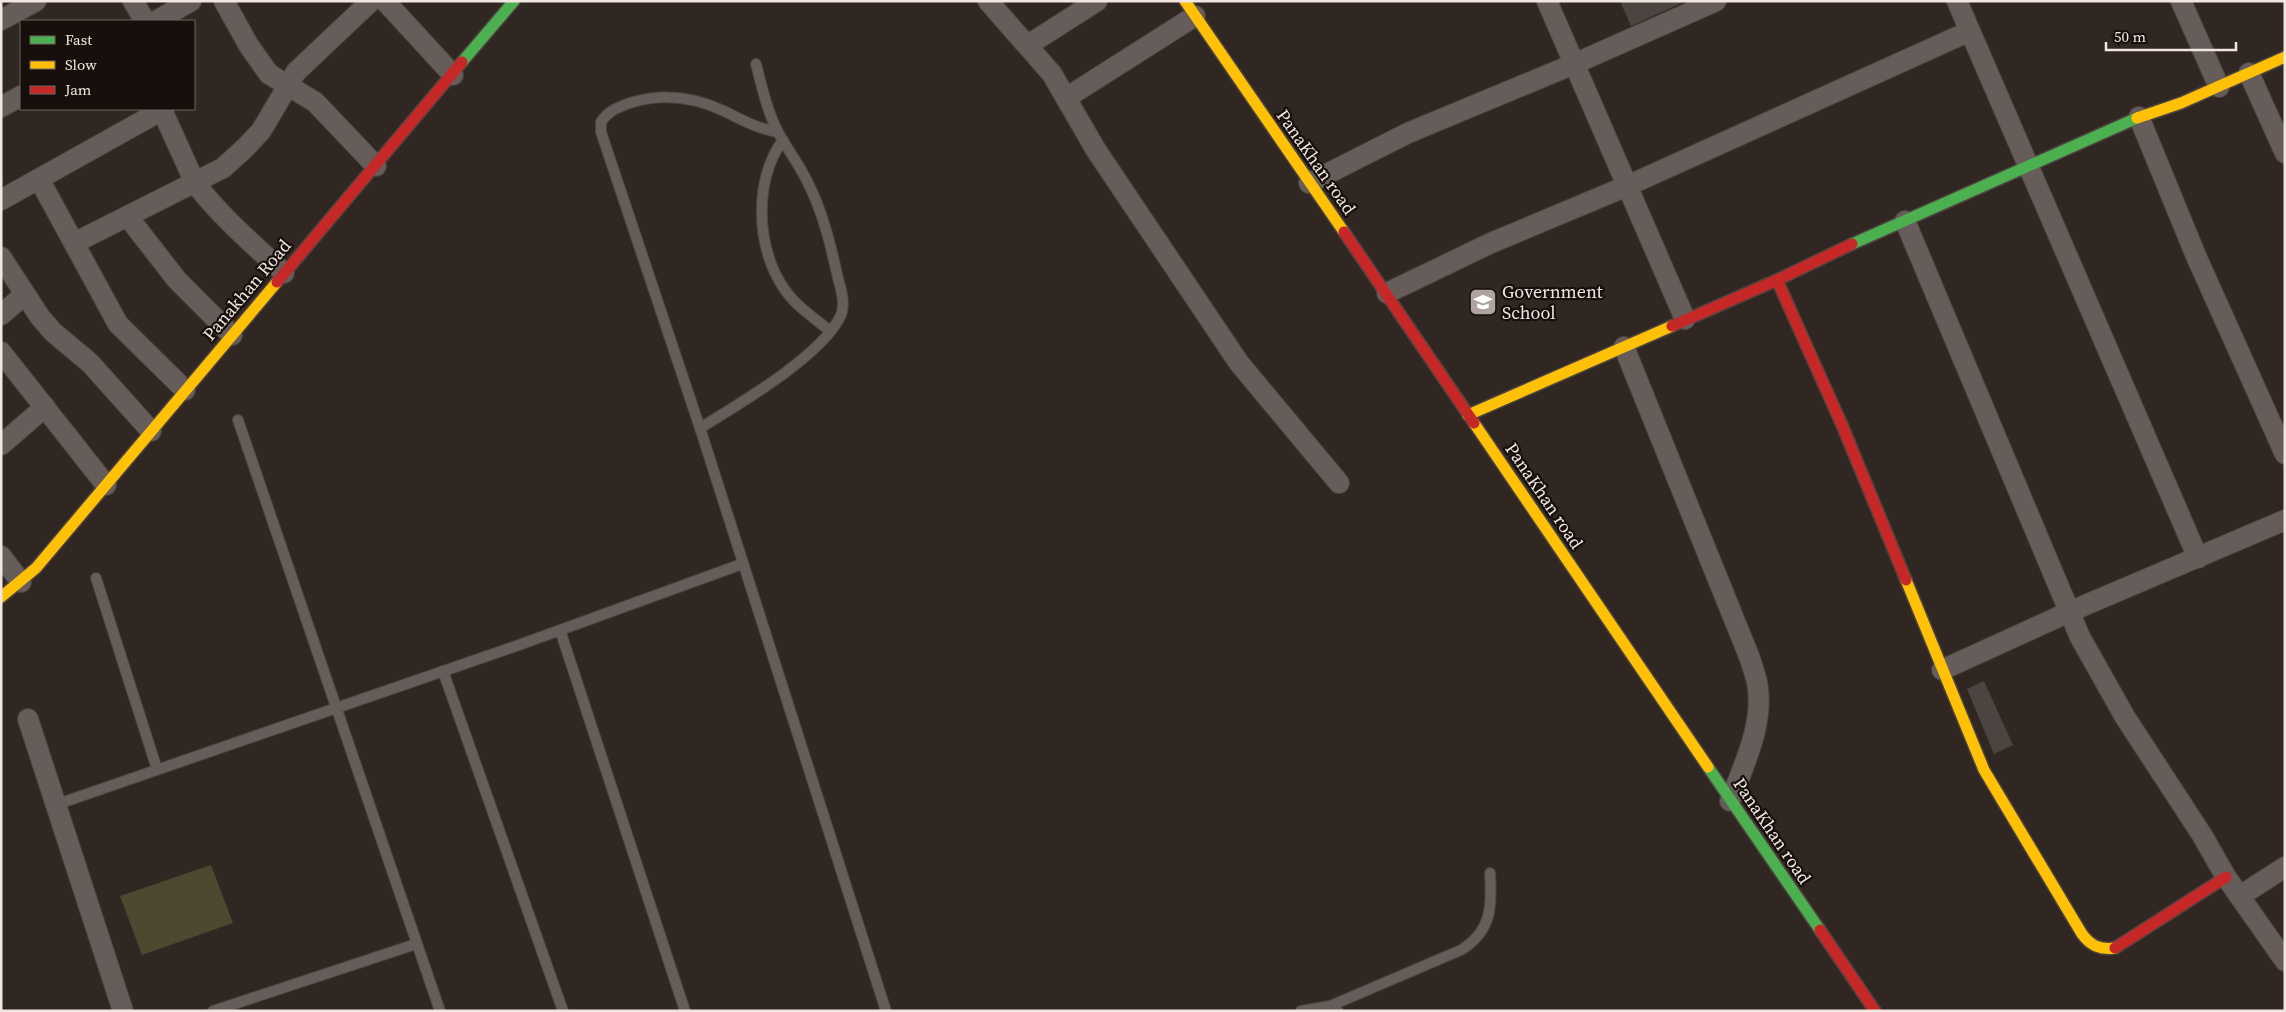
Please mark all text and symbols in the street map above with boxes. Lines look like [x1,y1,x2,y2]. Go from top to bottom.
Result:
legend [20,20,195,110]
scale bar [2106,20,2236,52]
text: 50 m [2114,26,2146,47]
text: Fast [65,29,92,50]
text: Slow [65,54,97,75]
text: Jam [64,79,92,100]
street label: PanaKhan road [1271,104,1362,219]
street label: Panakhan Road [197,234,296,346]
place label: Government School [1502,279,1603,325]
school or university icon: Government School [1468,287,1498,317]
street label: PanaKhan road [1500,438,1589,554]
street label: PanaKhan road [1728,773,1817,889]

